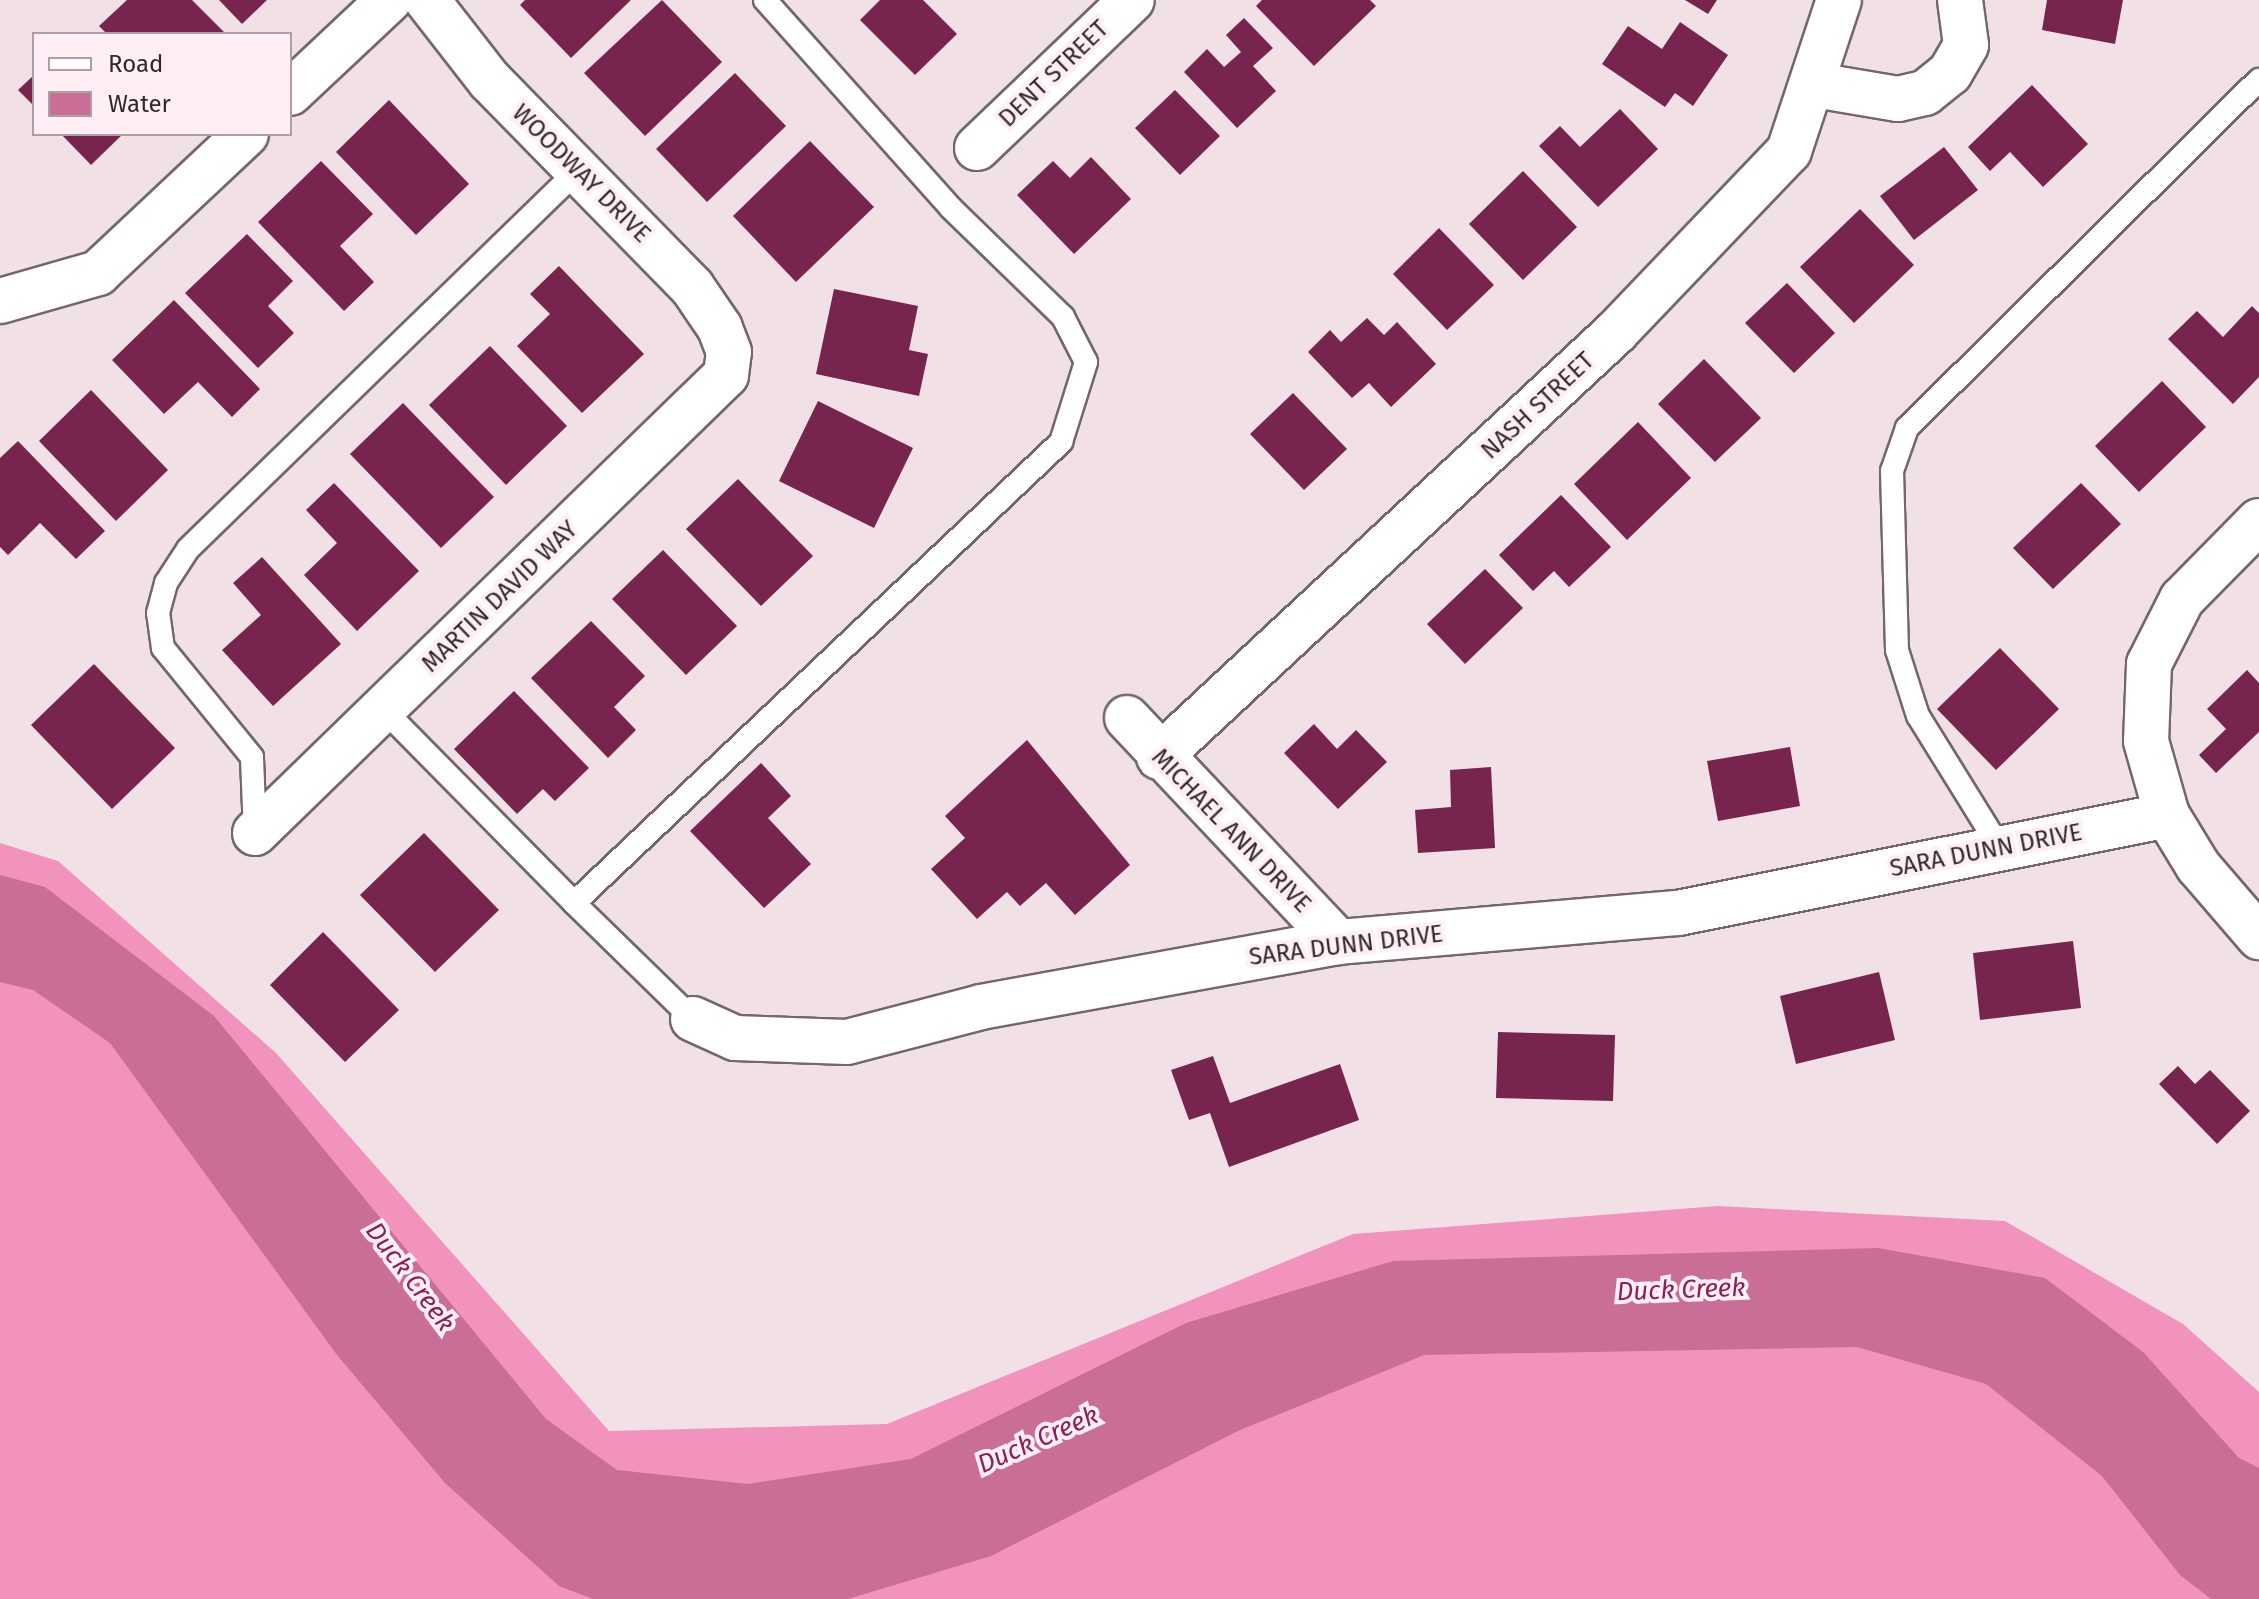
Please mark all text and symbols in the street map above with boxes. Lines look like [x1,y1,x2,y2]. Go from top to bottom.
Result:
street label: DENT STREET [993,15,1115,133]
legend [32,32,292,136]
text: Road [108,50,163,78]
text: Water [108,90,171,118]
street label: WOODWAY DRIVE [506,99,656,249]
street label: NASH STREET [1476,347,1600,465]
street label: MARTIN DAVID WAY [416,515,584,679]
street label: MICHAEL ANN DRIVE [1145,743,1317,919]
street label: SARA DUNN DRIVE [1888,818,2084,884]
street label: SARA DUNN DRIVE [1247,920,1445,972]
water label: Duck Creek [359,1216,461,1338]
water label: Duck Creek [1616,1272,1746,1308]
water label: Duck Creek [973,1400,1103,1480]

